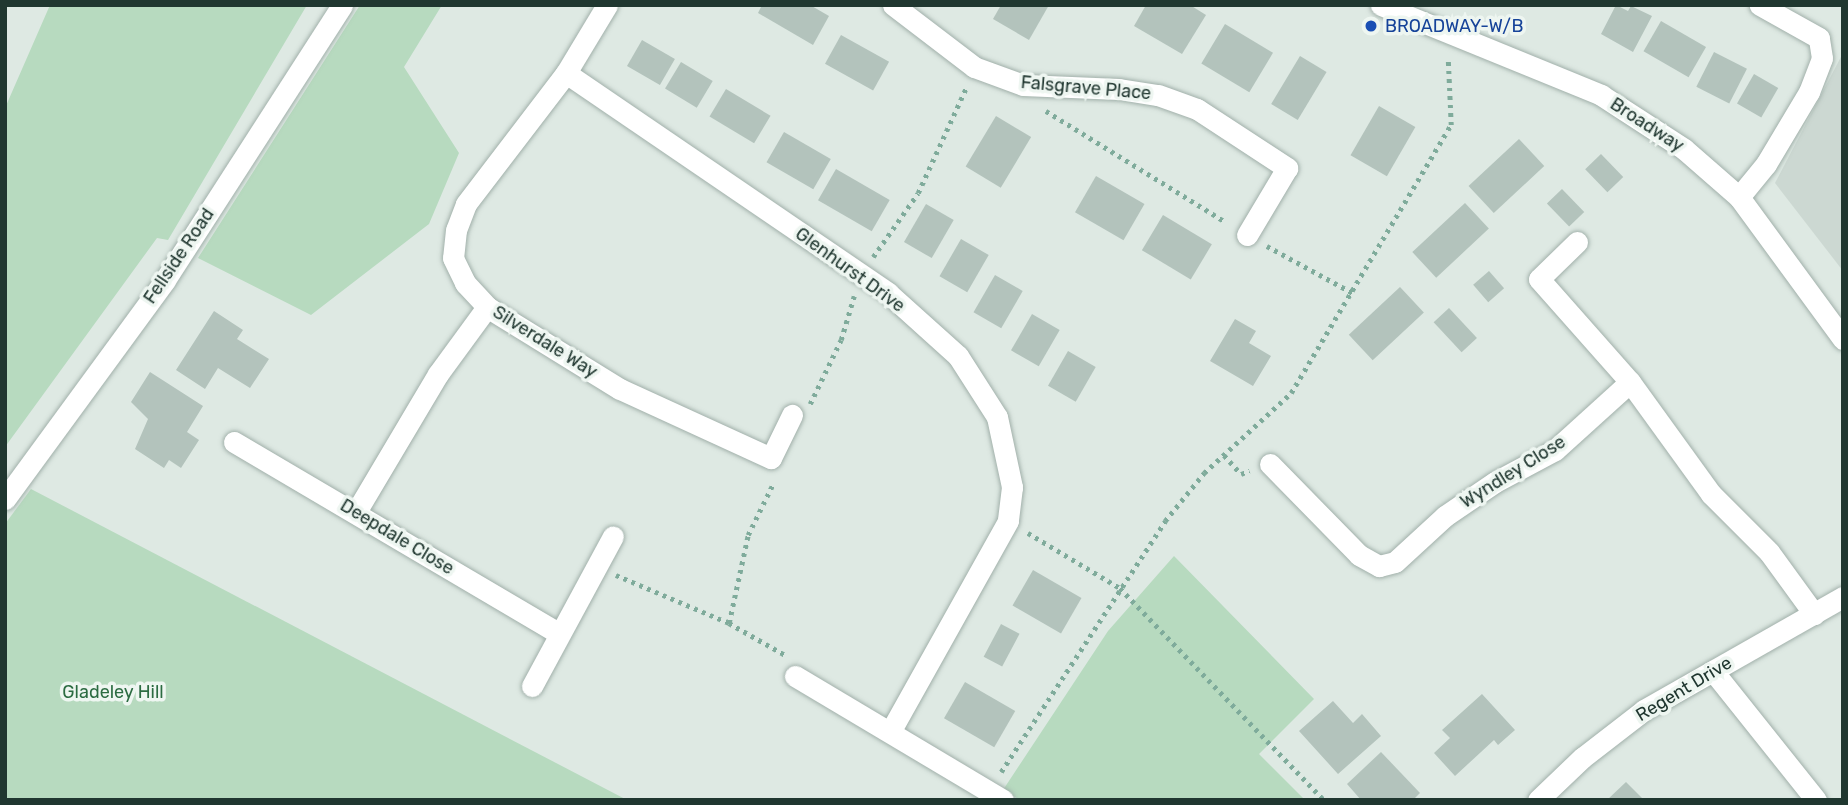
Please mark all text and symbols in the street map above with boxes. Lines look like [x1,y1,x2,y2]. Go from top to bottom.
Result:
place label: BROADWAY-W/B [1385,15,1524,37]
marker: BROADWAY-W/B [1363,18,1379,34]
street label: Falsgrave Place [1020,72,1152,104]
street label: Broadway [1606,93,1688,157]
street label: Fellside Road [139,204,219,308]
street label: Glenhurst Drive [791,223,909,317]
street label: Silverdale Way [489,301,601,383]
street label: Wyndley Close [1456,431,1570,513]
street label: Deepdale Close [336,495,458,579]
street label: Regent Drive [1632,652,1736,726]
park label: Gladeley Hill [62,681,164,703]

